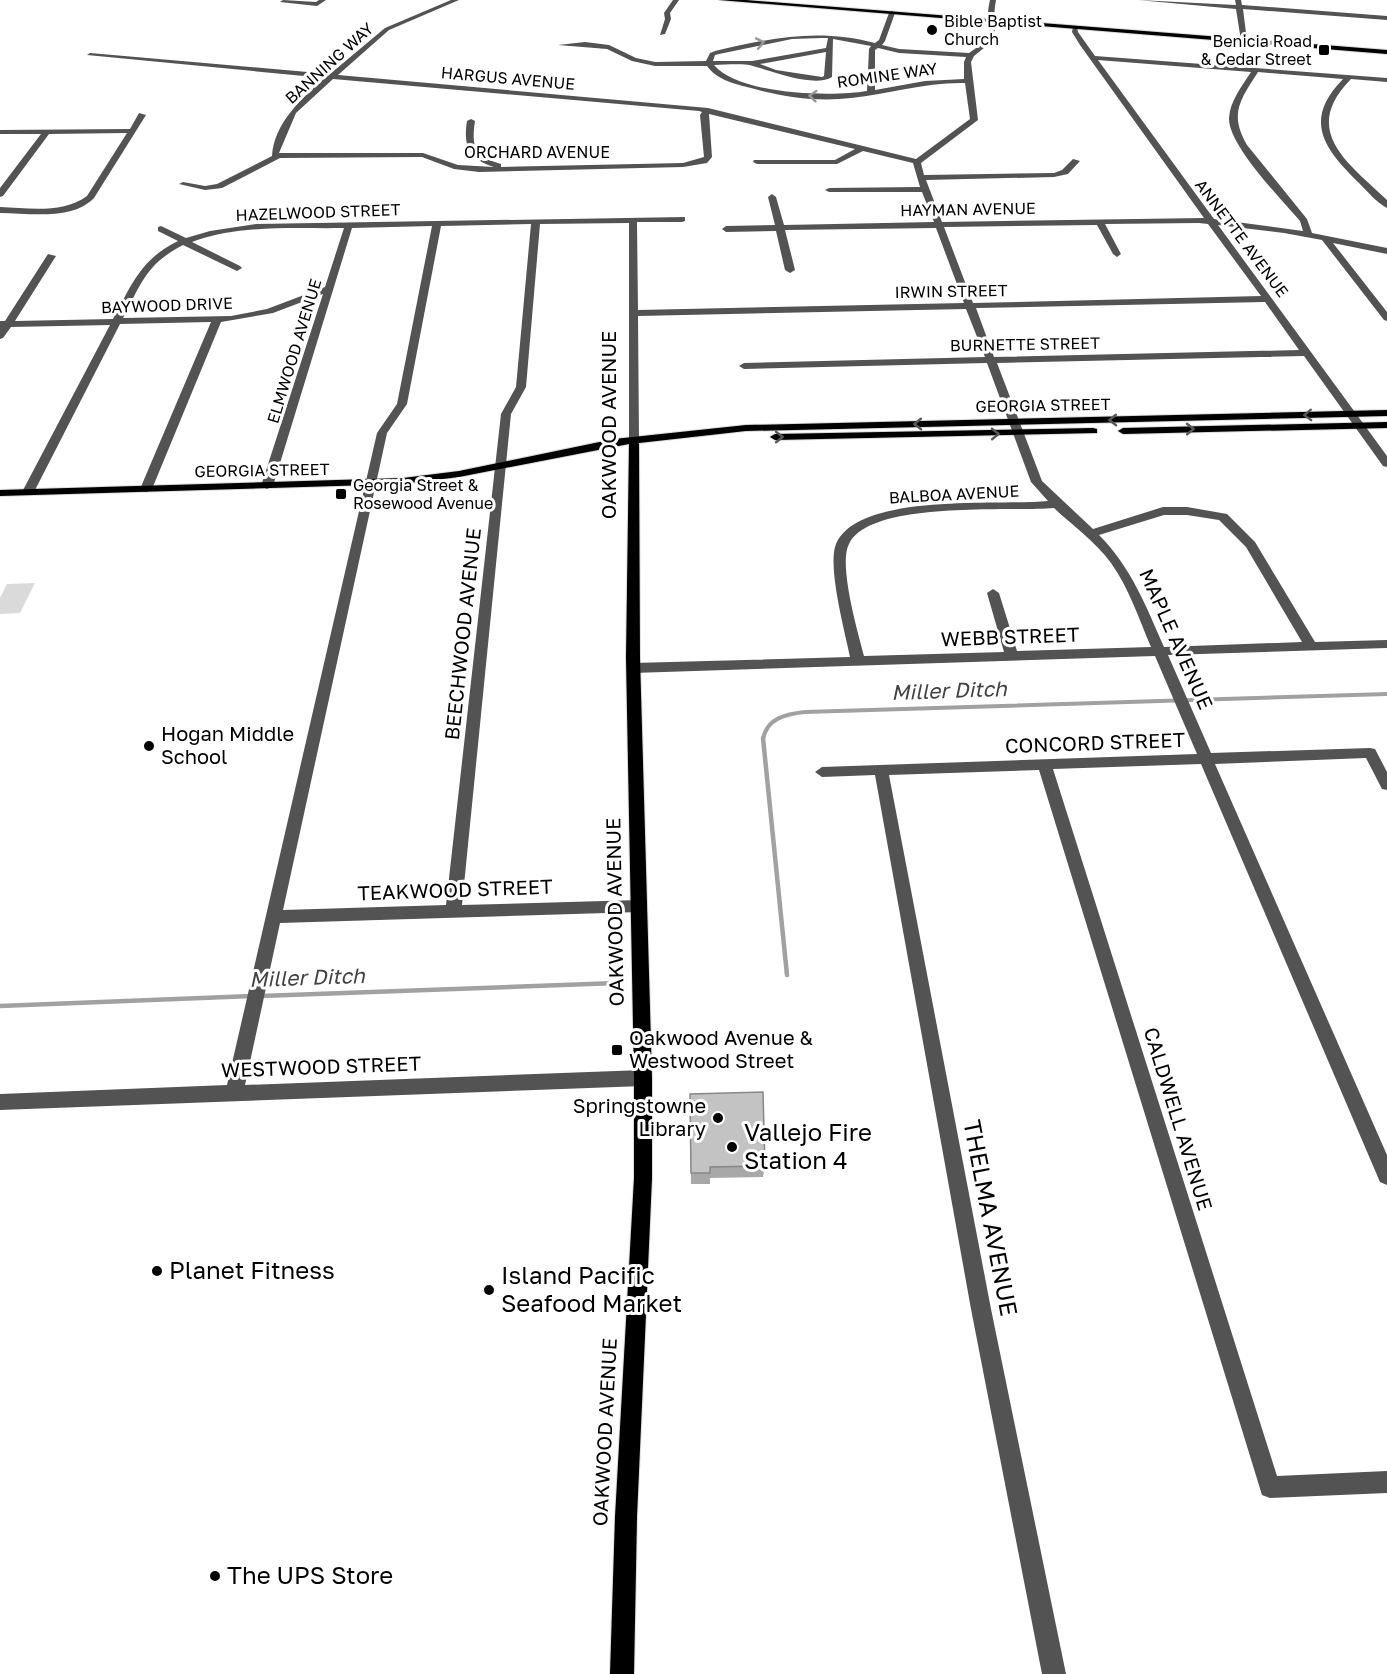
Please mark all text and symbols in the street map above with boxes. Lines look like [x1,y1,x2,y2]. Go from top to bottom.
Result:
place label: Bible Baptist Church [944,11,1042,49]
street label: BANNING WAY [281,18,378,108]
marker: Bible Baptist Church [925,23,939,37]
place label: Benicia Road & Cedar Street [1201,31,1312,69]
one-way arrow [755,37,765,50]
marker: Benicia Road & Cedar Street [1317,43,1331,57]
street label: ROMINE WAY [836,58,939,92]
street label: HARGUS AVENUE [440,62,576,94]
one-way arrow [809,89,818,102]
street label: ORCHARD AVENUE [464,142,610,162]
street label: ANNETTE AVENUE [1191,175,1293,301]
street label: HAYMAN AVENUE [900,198,1036,220]
street label: HAZELWOOD STREET [235,199,401,225]
street label: ELMWOOD AVENUE [262,276,326,426]
street label: IRWIN STREET [894,280,1008,302]
street label: BAYWOOD DRIVE [101,293,233,317]
street label: OAKWOOD AVENUE [596,331,620,519]
street label: BURNETTE STREET [950,333,1100,355]
street label: GEORGIA STREET [975,394,1111,416]
one-way arrow [1303,409,1312,421]
one-way arrow [1108,414,1117,427]
one-way arrow [913,418,922,430]
one-way arrow [1186,423,1195,436]
one-way arrow [991,428,1000,440]
one-way arrow [775,431,784,443]
street label: GEORGIA STREET [194,459,330,481]
place label: Georgia Street & Rosewood Avenue [353,475,493,513]
street label: BALBOA AVENUE [888,481,1020,507]
marker: Georgia Street & Rosewood Avenue [334,487,348,501]
street label: BEECHWOOD AVENUE [439,527,485,741]
street label: MAPLE AVENUE [1135,565,1219,713]
street label: WEBB STREET [940,622,1080,650]
water label: Miller Ditch [891,675,1008,705]
place label: Hogan Middle School [161,721,294,768]
street label: CONCORD STREET [1004,727,1185,757]
marker: Hogan Middle School [142,739,156,753]
street label: OAKWOOD AVENUE [600,818,628,1007]
street label: TEAKWOOD STREET [357,874,553,904]
water label: Miller Ditch [249,962,366,992]
street label: CALDWELL AVENUE [1140,1024,1218,1213]
place label: Oakwood Avenue & Westwood Street [629,1025,813,1072]
marker: Oakwood Avenue & Westwood Street [610,1043,624,1057]
street label: WESTWOOD STREET [221,1051,421,1081]
place label: Springstowne Library [573,1093,706,1140]
marker: Springstowne Library [711,1111,725,1125]
place label: Vallejo Fire Station 4 [744,1117,872,1174]
street label: THELMA AVENUE [958,1117,1025,1318]
marker: Vallejo Fire Station 4 [725,1140,739,1154]
place label: Planet Fitness [169,1255,335,1284]
place label: Island Pacific Seafood Market [501,1260,682,1317]
marker: Planet Fitness [150,1264,164,1278]
marker: Island Pacific Seafood Market [482,1283,496,1297]
street label: OAKWOOD AVENUE [587,1337,621,1527]
place label: The UPS Store [227,1560,393,1589]
marker: The UPS Store [208,1569,222,1583]

